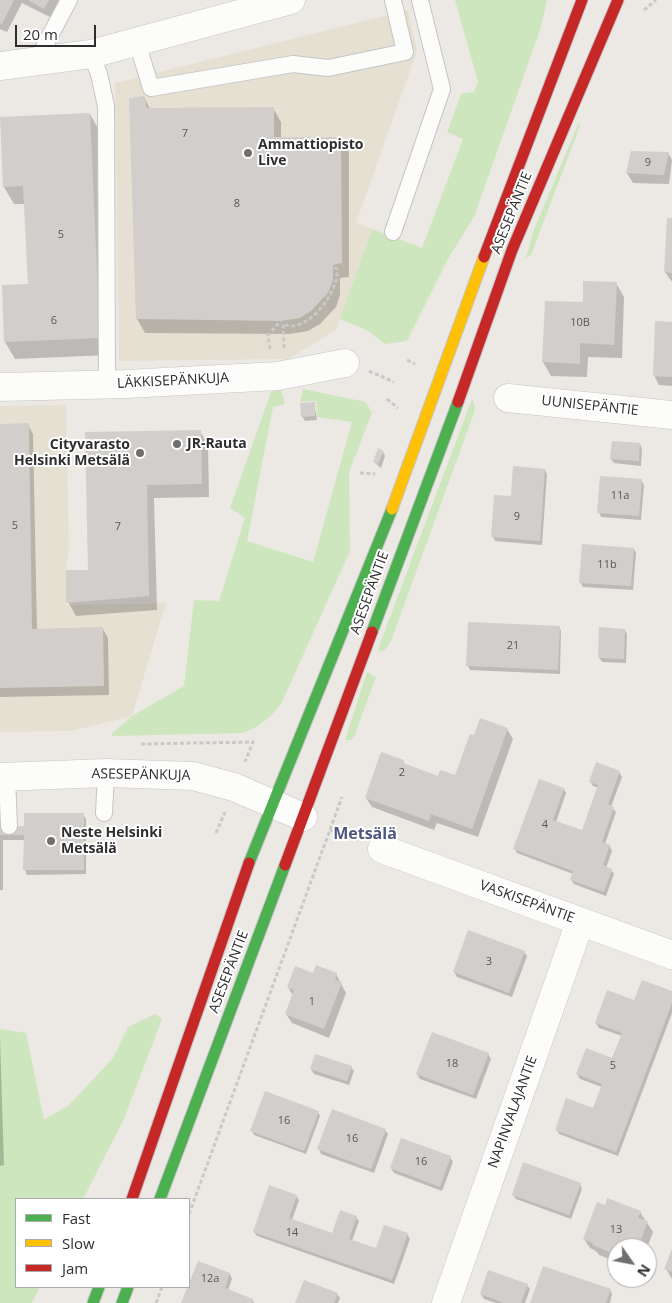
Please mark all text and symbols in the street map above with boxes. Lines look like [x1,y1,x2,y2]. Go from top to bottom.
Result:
scale bar [18,15,99,47]
text: 20 m [23,24,58,44]
house number: 7 [182,127,188,141]
place label: Ammattiopisto Live [258,137,364,170]
marker: Ammattiopisto Live [242,147,254,159]
house number: 9 [645,156,651,170]
street label: ASESEPÄNTIE [488,170,536,256]
house number: 8 [234,197,240,211]
house number: 5 [58,228,64,242]
house number: 6 [51,314,57,328]
house number: 10B [570,316,590,330]
street label: LÄKKISEPÄNKUJA [117,370,229,392]
street label: UUNISEPÄNTIE [541,393,639,419]
place label: JR-Rauta [187,436,247,452]
place label: Cityvarasto Helsinki Metsälä [14,437,130,470]
marker: JR-Rauta [171,438,183,450]
marker: Cityvarasto Helsinki Metsälä [134,447,146,459]
house number: 11a [611,489,629,503]
house number: 9 [514,510,520,524]
house number: 5 [12,519,18,533]
house number: 7 [115,520,121,534]
street label: ASESEPÄNTIE [347,549,393,637]
house number: 11b [597,558,617,572]
house number: 21 [507,639,519,653]
street label: ASESEPÄNKUJA [91,766,191,784]
house number: 2 [399,766,405,780]
house number: 4 [542,818,548,832]
district label: Metsälä [333,824,397,844]
place label: Neste Helsinki Metsälä [61,825,162,858]
marker: Neste Helsinki Metsälä [45,835,57,847]
street label: VASKISEPÄNTIE [477,877,577,927]
street label: ASESEPÄNTIE [206,928,252,1016]
house number: 3 [486,955,492,969]
house number: 1 [309,995,315,1009]
street label: NAPINVALAJANTIE [485,1054,541,1170]
house number: 18 [446,1057,458,1071]
house number: 5 [610,1059,616,1073]
house number: 16 [278,1114,290,1128]
house number: 16 [346,1132,358,1146]
house number: 16 [415,1155,427,1169]
legend [15,1198,190,1288]
text: Fast [62,1208,91,1228]
house number: 13 [610,1223,622,1237]
house number: 14 [286,1226,298,1240]
text: Slow [62,1233,95,1253]
north arrow [607,1238,657,1288]
text: Jam [62,1258,88,1278]
text: N [633,1261,655,1281]
house number: 12a [201,1272,219,1286]

